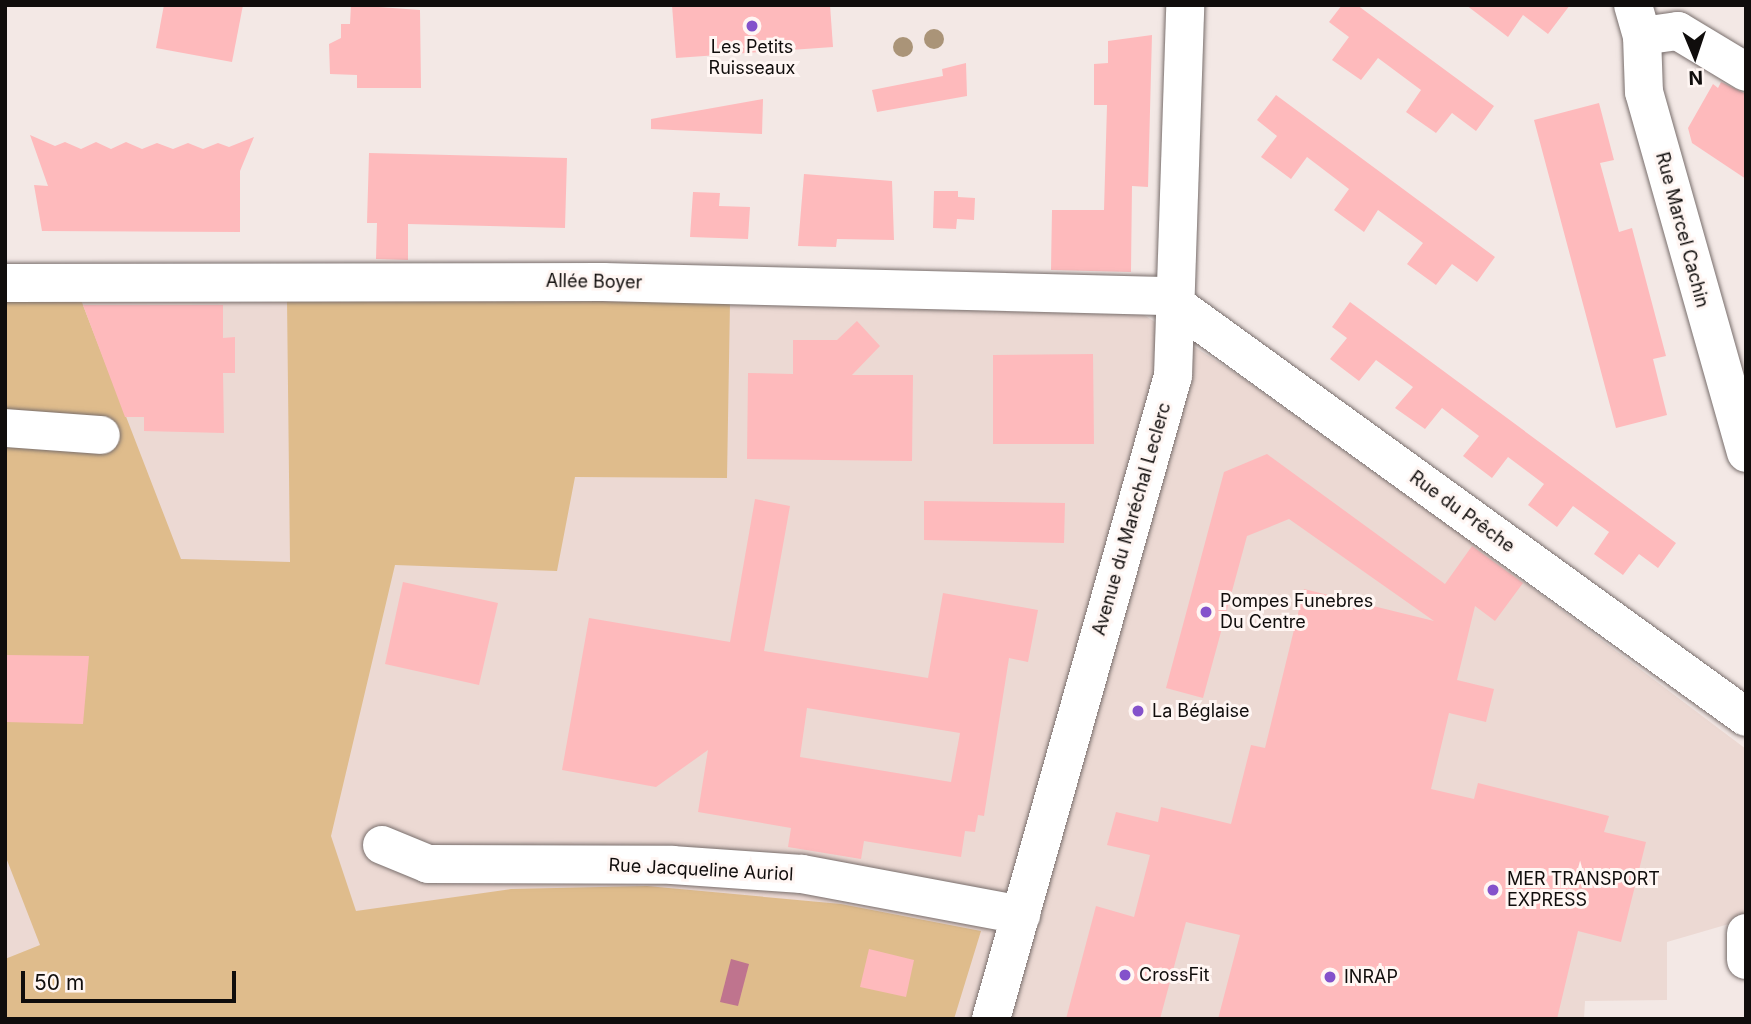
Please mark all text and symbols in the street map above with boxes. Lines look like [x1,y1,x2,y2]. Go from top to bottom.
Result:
marker: Les Petits Ruisseaux [744,18,760,34]
north arrow [1660,21,1730,91]
place label: Les Petits Ruisseaux [709,37,795,80]
text: N [1688,66,1703,89]
street label: Rue Marcel Cachin [1651,150,1713,310]
street label: Allée Boyer [546,270,642,294]
street label: Avenue du Maréchal Leclerc [1088,400,1176,638]
street label: Rue du Prêche [1405,467,1519,557]
place label: Pompes Funebres Du Centre [1220,591,1373,634]
marker: Pompes Funebres Du Centre [1198,604,1214,620]
place label: La Béglaise [1152,700,1249,722]
marker: La Béglaise [1130,703,1146,719]
street label: Rue Jacqueline Auriol [608,854,794,886]
place label: MER TRANSPORT EXPRESS [1507,869,1660,912]
marker: MER TRANSPORT EXPRESS [1485,882,1501,898]
scale bar [24,958,240,1002]
place label: CrossFit [1139,964,1209,986]
place label: INRAP [1344,966,1398,988]
marker: CrossFit [1117,967,1133,983]
marker: INRAP [1322,969,1338,985]
text: 50 m [34,970,84,995]

